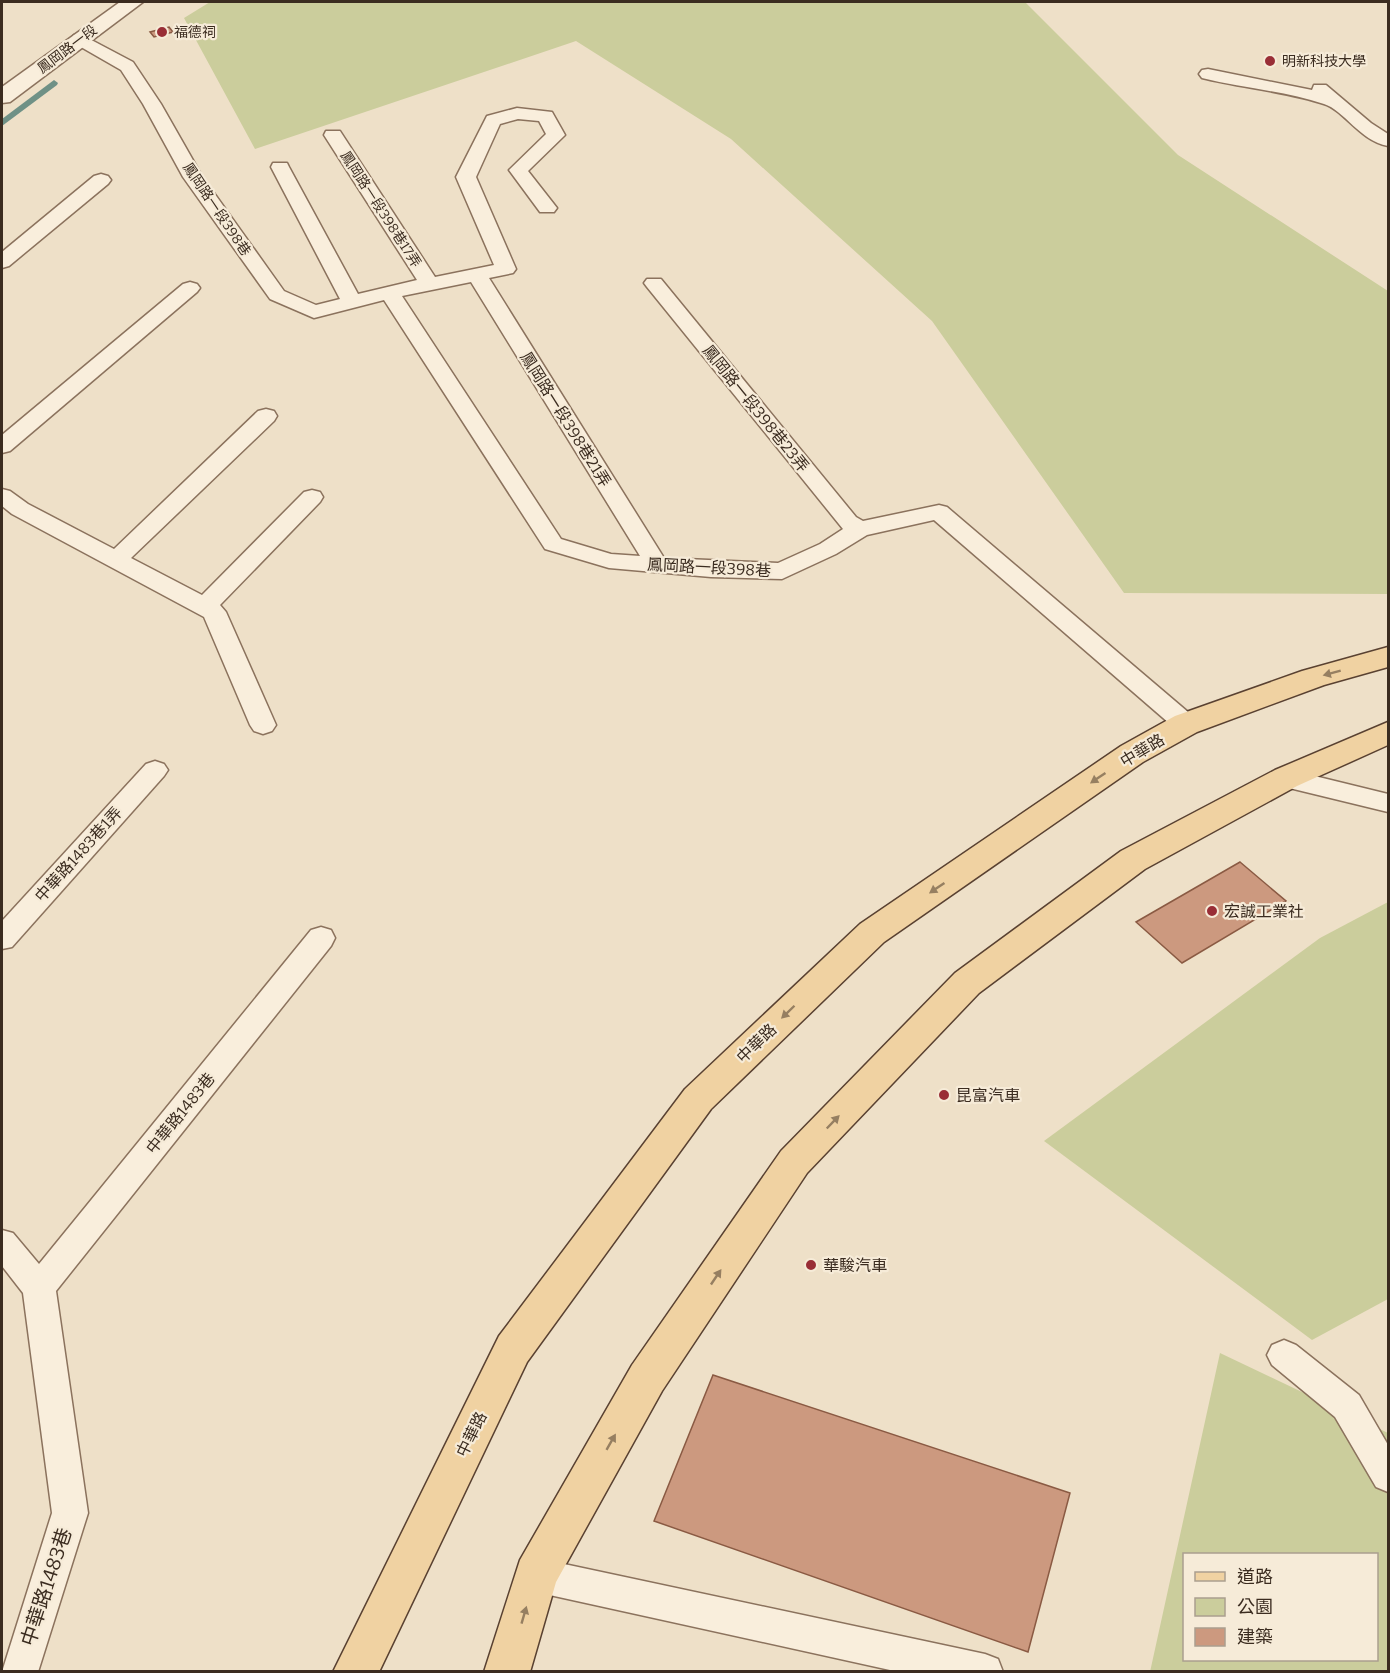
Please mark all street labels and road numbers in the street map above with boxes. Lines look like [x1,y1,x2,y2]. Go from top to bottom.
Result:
street label: 鳳岡路一段 [34,22,100,77]
street label: 鳳岡路一段398巷17弄 [337,148,425,271]
street label: 鳳岡路一段398巷 [179,160,254,259]
street label: 鳳岡路一段398巷23弄 [699,341,813,476]
street label: 鳳岡路一段398巷21弄 [516,348,615,490]
street label: 鳳岡路一段398巷 [646,555,771,580]
street label: 中華路 [1117,730,1168,771]
street label: 中華路1483巷1弄 [31,803,126,906]
street label: 中華路 [732,1020,780,1067]
street label: 中華路1483巷 [142,1069,219,1157]
street label: 中華路 [452,1408,491,1460]
street label: 中華路1483巷 [16,1525,76,1649]

